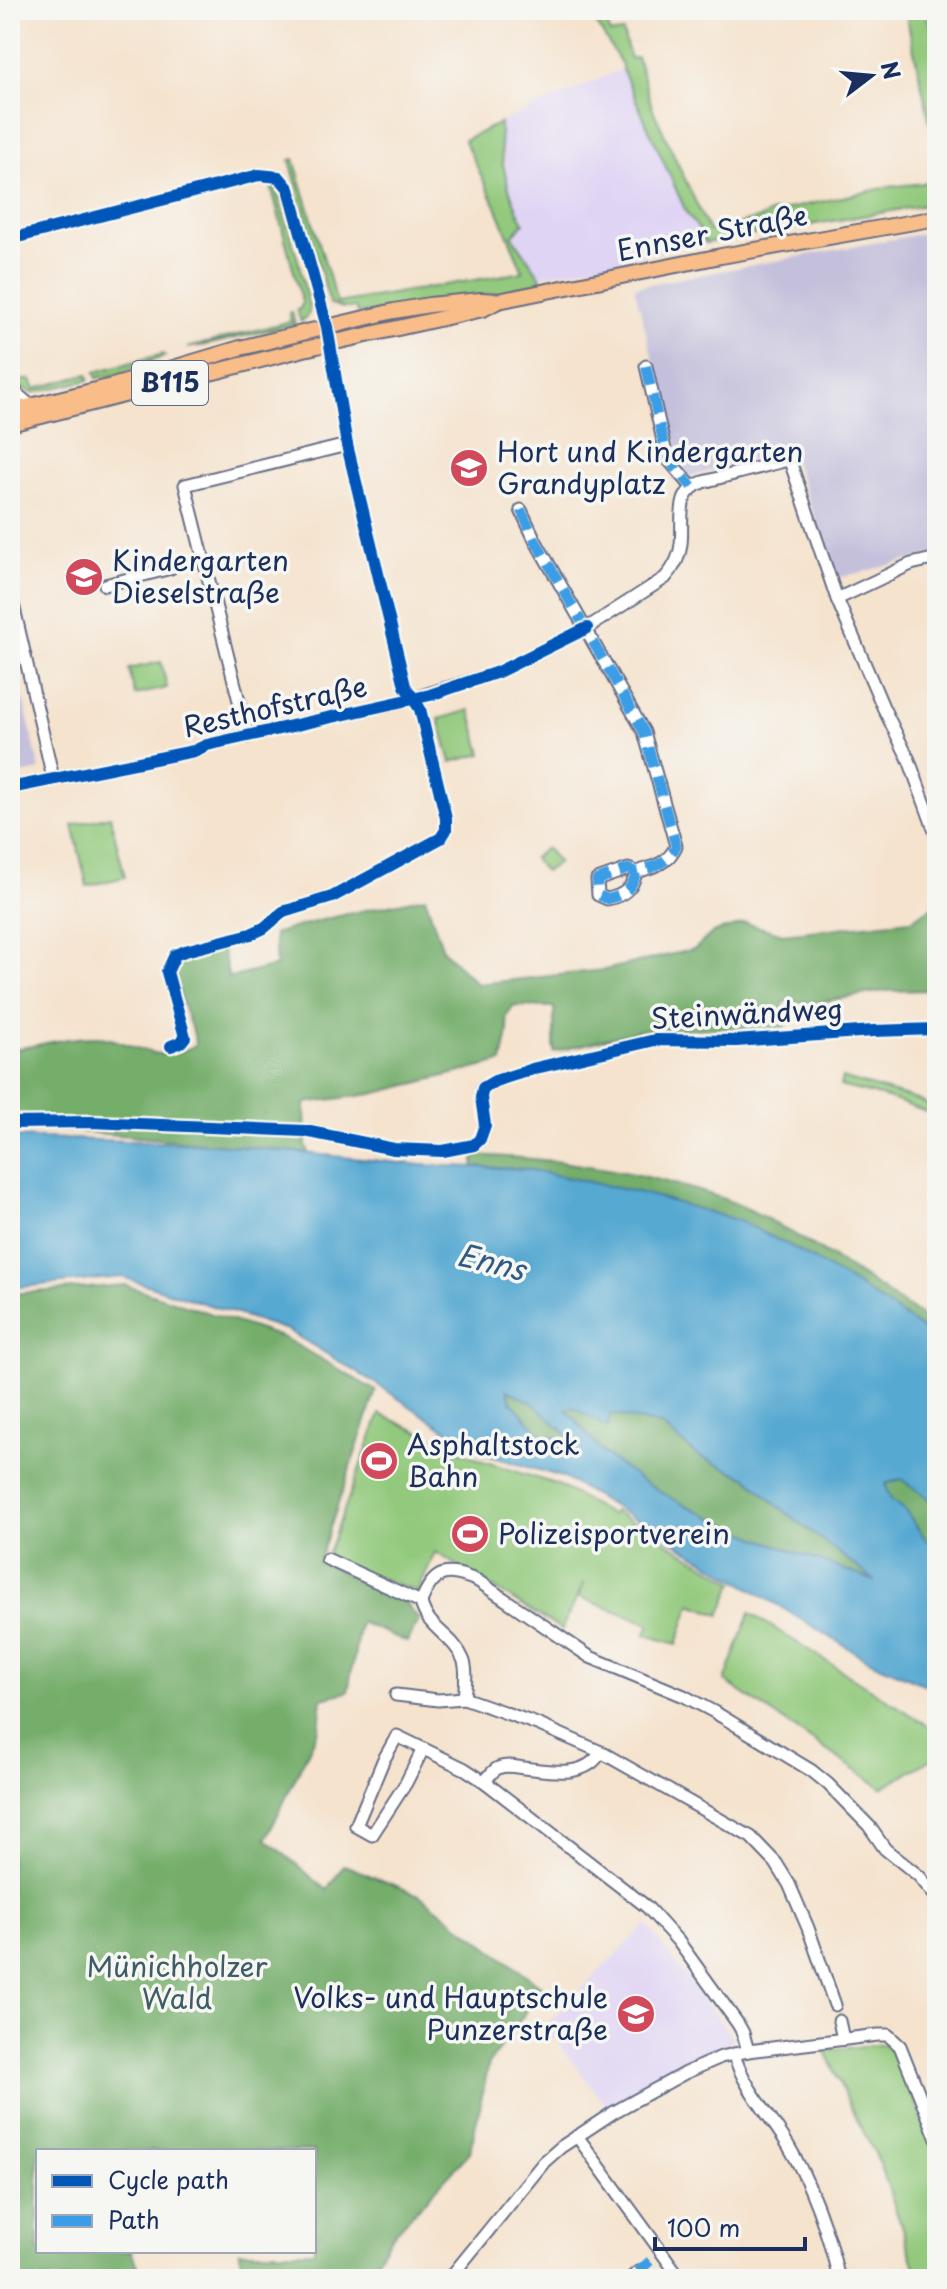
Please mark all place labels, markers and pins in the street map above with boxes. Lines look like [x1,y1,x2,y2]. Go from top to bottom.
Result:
place label: Hort und Kindergarten Grandyplatz [497,429,803,504]
school or university icon: Hort und Kindergarten Grandyplatz [448,447,490,489]
place label: Kindergarten Dieselstraße [112,538,289,613]
school or university icon: Kindergarten Dieselstraße [63,556,105,598]
place label: Asphaltstock Bahn [407,1422,580,1497]
sports icon: Asphaltstock Bahn [358,1440,400,1482]
place label: Polizeisportverein [498,1511,730,1554]
sports icon: Polizeisportverein [449,1513,491,1555]
place label: Volks- und Hauptschule Punzerstraße [294,1975,608,2050]
school or university icon: Volks- und Hauptschule Punzerstraße [615,1993,657,2035]

